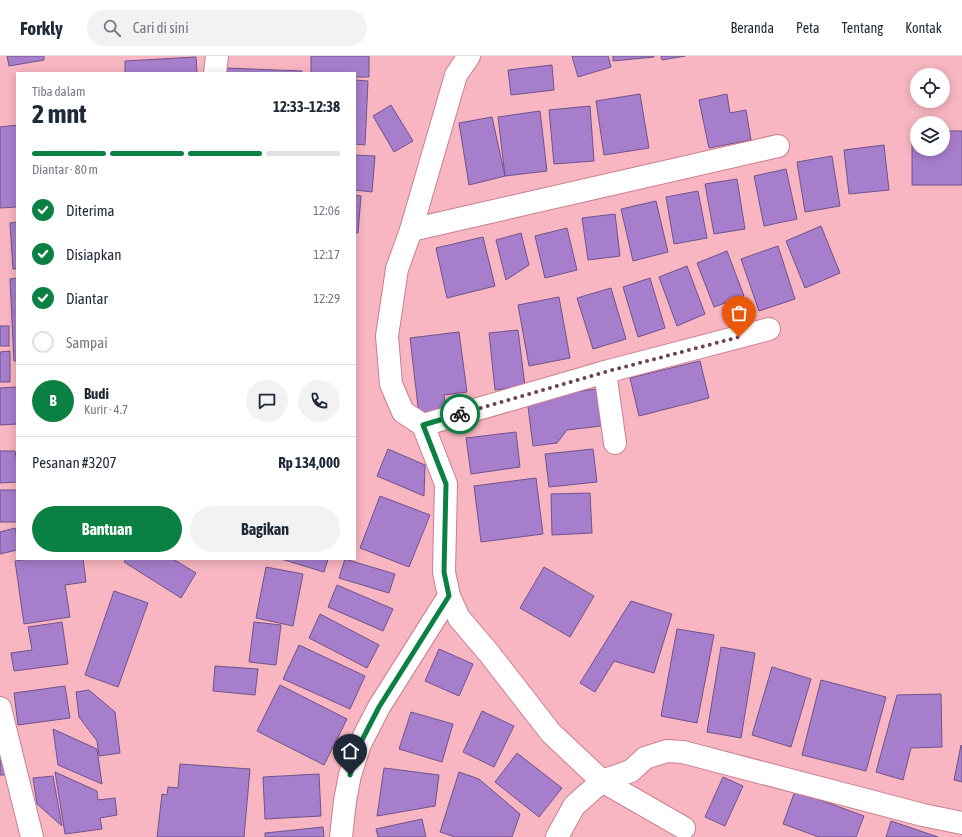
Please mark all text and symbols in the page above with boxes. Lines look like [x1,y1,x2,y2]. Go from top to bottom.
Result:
search box [87,10,367,46]
text: Forkly [20,17,63,39]
icon: search [101,17,123,39]
text: Cari di sini [133,19,189,36]
text: Beranda [731,20,774,36]
text: Peta [796,20,820,36]
text: Tentang [842,20,883,36]
text: Kontak [905,20,942,36]
map controls [910,68,950,156]
button: locate [910,68,950,108]
text: Tiba dalam [32,84,85,99]
text: 12:33–12:38 [273,98,340,115]
text: 2 mnt [32,99,87,129]
button: layers [910,116,950,156]
text: Diantar · 80 m [32,162,98,177]
icon: check [32,199,54,221]
text: Diterima [66,202,114,219]
text: 12:06 [313,203,340,218]
icon: check [32,243,54,265]
text: Disiapkan [66,246,122,263]
text: 12:17 [313,247,340,262]
icon: check [32,287,54,309]
text: Diantar [66,290,108,307]
text: 12:29 [313,291,340,306]
pin [722,296,756,337]
icon: bag [728,302,750,324]
text: Sampai [66,334,108,351]
button: chat [246,380,288,422]
button: phone [298,380,340,422]
text: Budi [84,385,109,402]
text: B [49,392,57,409]
courier [440,394,480,434]
text: Kurir · 4.7 [84,402,128,417]
icon: bike [449,403,471,425]
text: Pesanan #3207 [32,454,117,471]
text: Rp 134,000 [278,454,340,471]
button: Bantuan [32,506,182,552]
button: Bagikan [190,506,340,552]
pin [333,734,367,775]
icon: home [339,740,361,762]

